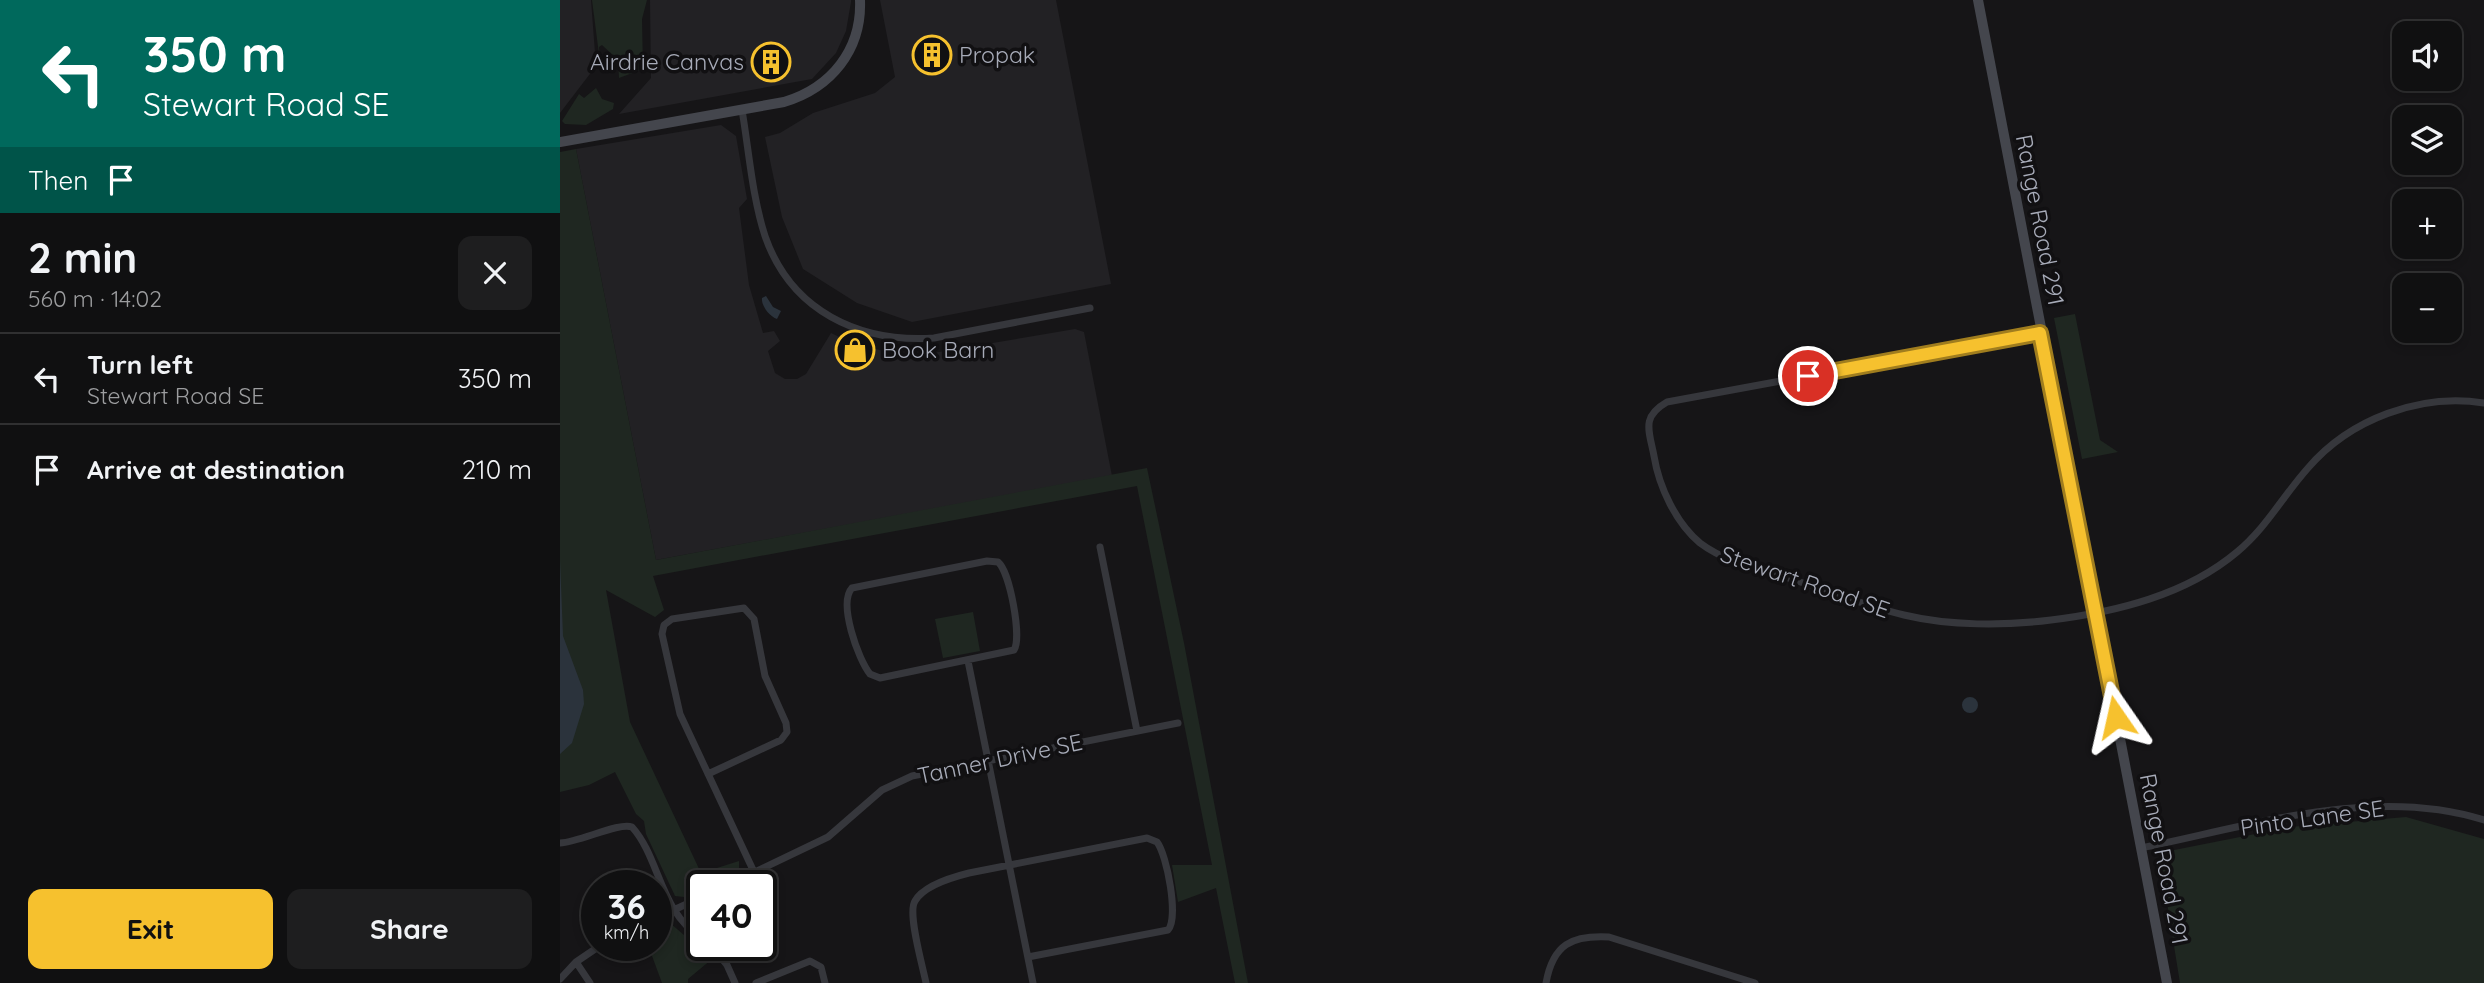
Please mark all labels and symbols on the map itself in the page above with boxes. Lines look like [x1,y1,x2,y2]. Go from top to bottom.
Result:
building icon: Propak [911,34,953,76]
place label: Propak [959,40,1035,69]
building icon: Airdrie Canvas [750,41,792,83]
place label: Airdrie Canvas [590,47,744,76]
street label: Range Road 291 [2010,132,2071,308]
shop icon: Book Barn [834,329,876,371]
place label: Book Barn [882,335,994,364]
pin [1778,346,1838,406]
street label: Stewart Road SE [1717,539,1894,624]
position arrow [2079,680,2153,754]
street label: Tanner Drive SE [915,727,1085,790]
street label: Range Road 291 [2134,771,2195,947]
street label: Pinto Lane SE [2238,793,2386,842]
speed limit sign: 40 [686,870,777,961]

